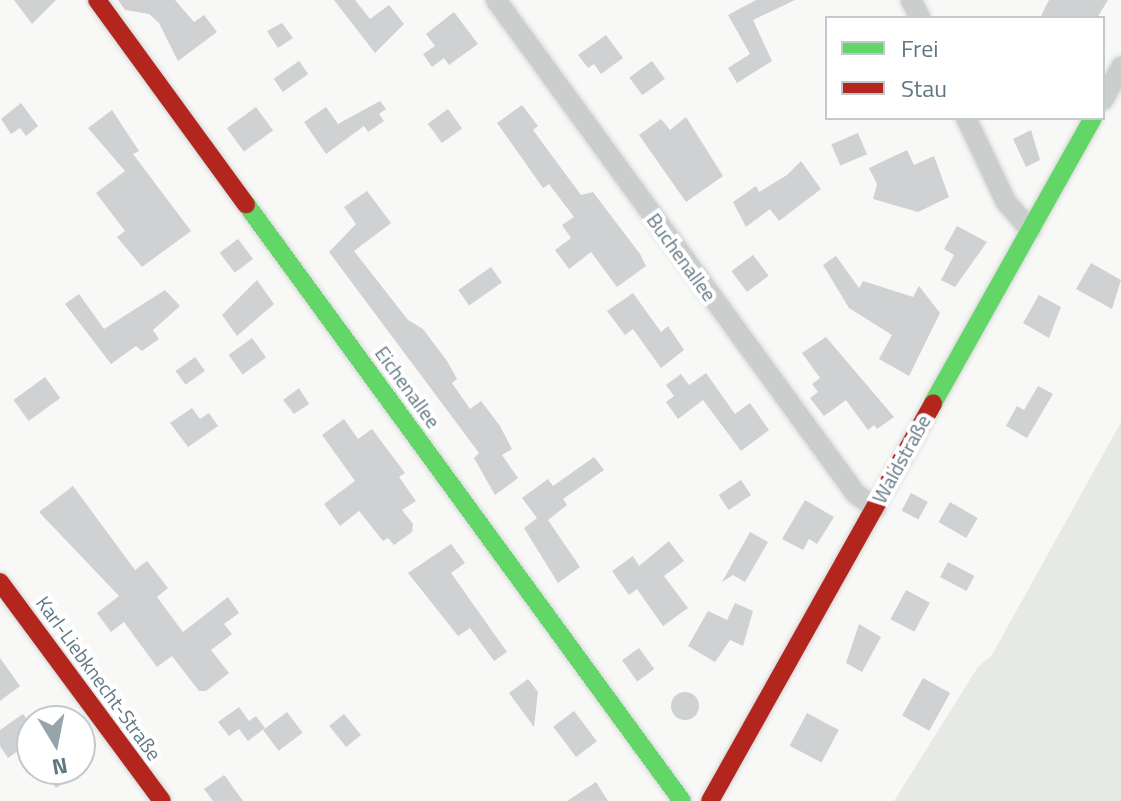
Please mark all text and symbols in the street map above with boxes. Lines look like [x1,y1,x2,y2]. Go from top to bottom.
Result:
legend [825,16,1105,120]
text: Frei [901,30,939,66]
text: Stau [901,70,947,106]
street label: Buchenallee [642,208,722,306]
street label: Eichenallee [370,341,446,433]
street label: Waldstraße [867,411,935,507]
street label: Karl-Liebknecht-Straße [31,591,167,765]
north arrow [16,705,96,785]
text: N [49,749,70,785]

